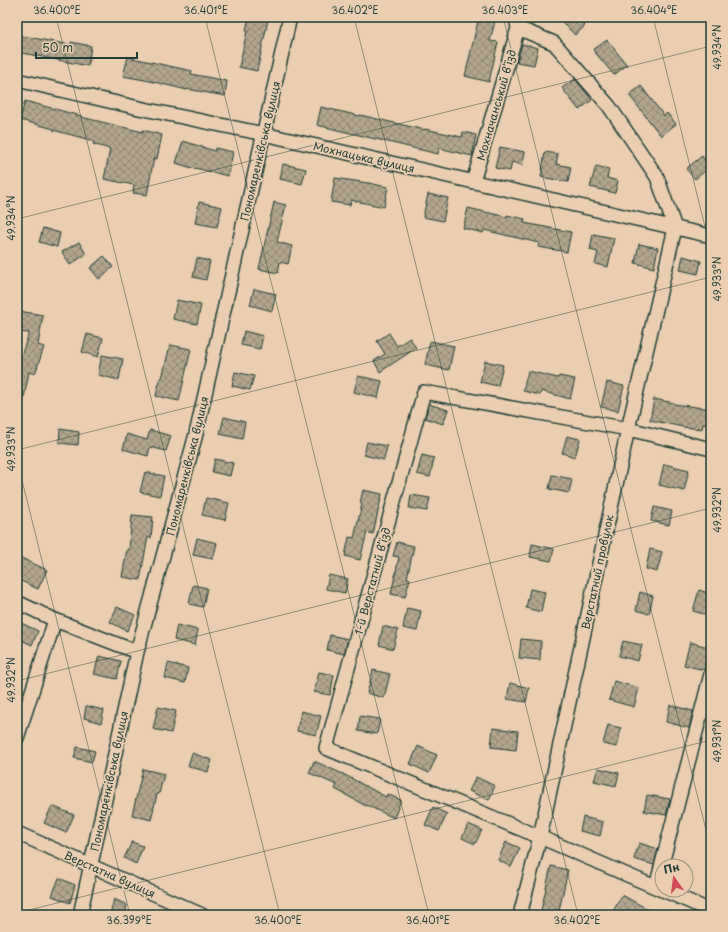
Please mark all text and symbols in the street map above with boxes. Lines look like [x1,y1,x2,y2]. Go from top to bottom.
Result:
text: 36.400°E [33,2,81,17]
text: 36.401°E [184,2,228,17]
text: 36.402°E [332,2,378,17]
text: 36.403°E [482,2,528,17]
text: 36.404°E [631,2,677,17]
text: 49.934°N [709,24,724,70]
scale bar [36,34,137,60]
text: 50 m [42,38,73,56]
street label: Мохначанський в’їзд [472,47,520,163]
street label: Пономаренківська вулиця [236,79,284,223]
street label: Мохнацька вулиця [312,137,416,177]
text: 49.934°N [3,195,18,241]
text: 49.933°N [709,256,724,302]
street label: Пономаренківська вулиця [161,394,213,538]
text: 49.933°N [3,426,18,472]
text: 49.932°N [709,487,724,533]
street label: Верстатний провулок [576,512,618,631]
street label: 1-й Верстатний в’їзд [349,525,395,637]
text: 49.932°N [3,657,18,703]
street label: Пономаренківська вулиця [86,709,132,853]
text: 49.931°N [709,719,724,762]
street label: Верстатна вулиця [62,846,158,902]
north arrow [654,858,694,898]
text: Пн [662,858,681,878]
text: 36.399°E [106,912,152,927]
text: 36.400°E [254,912,302,927]
text: 36.401°E [406,912,450,927]
text: 36.402°E [554,912,600,927]

